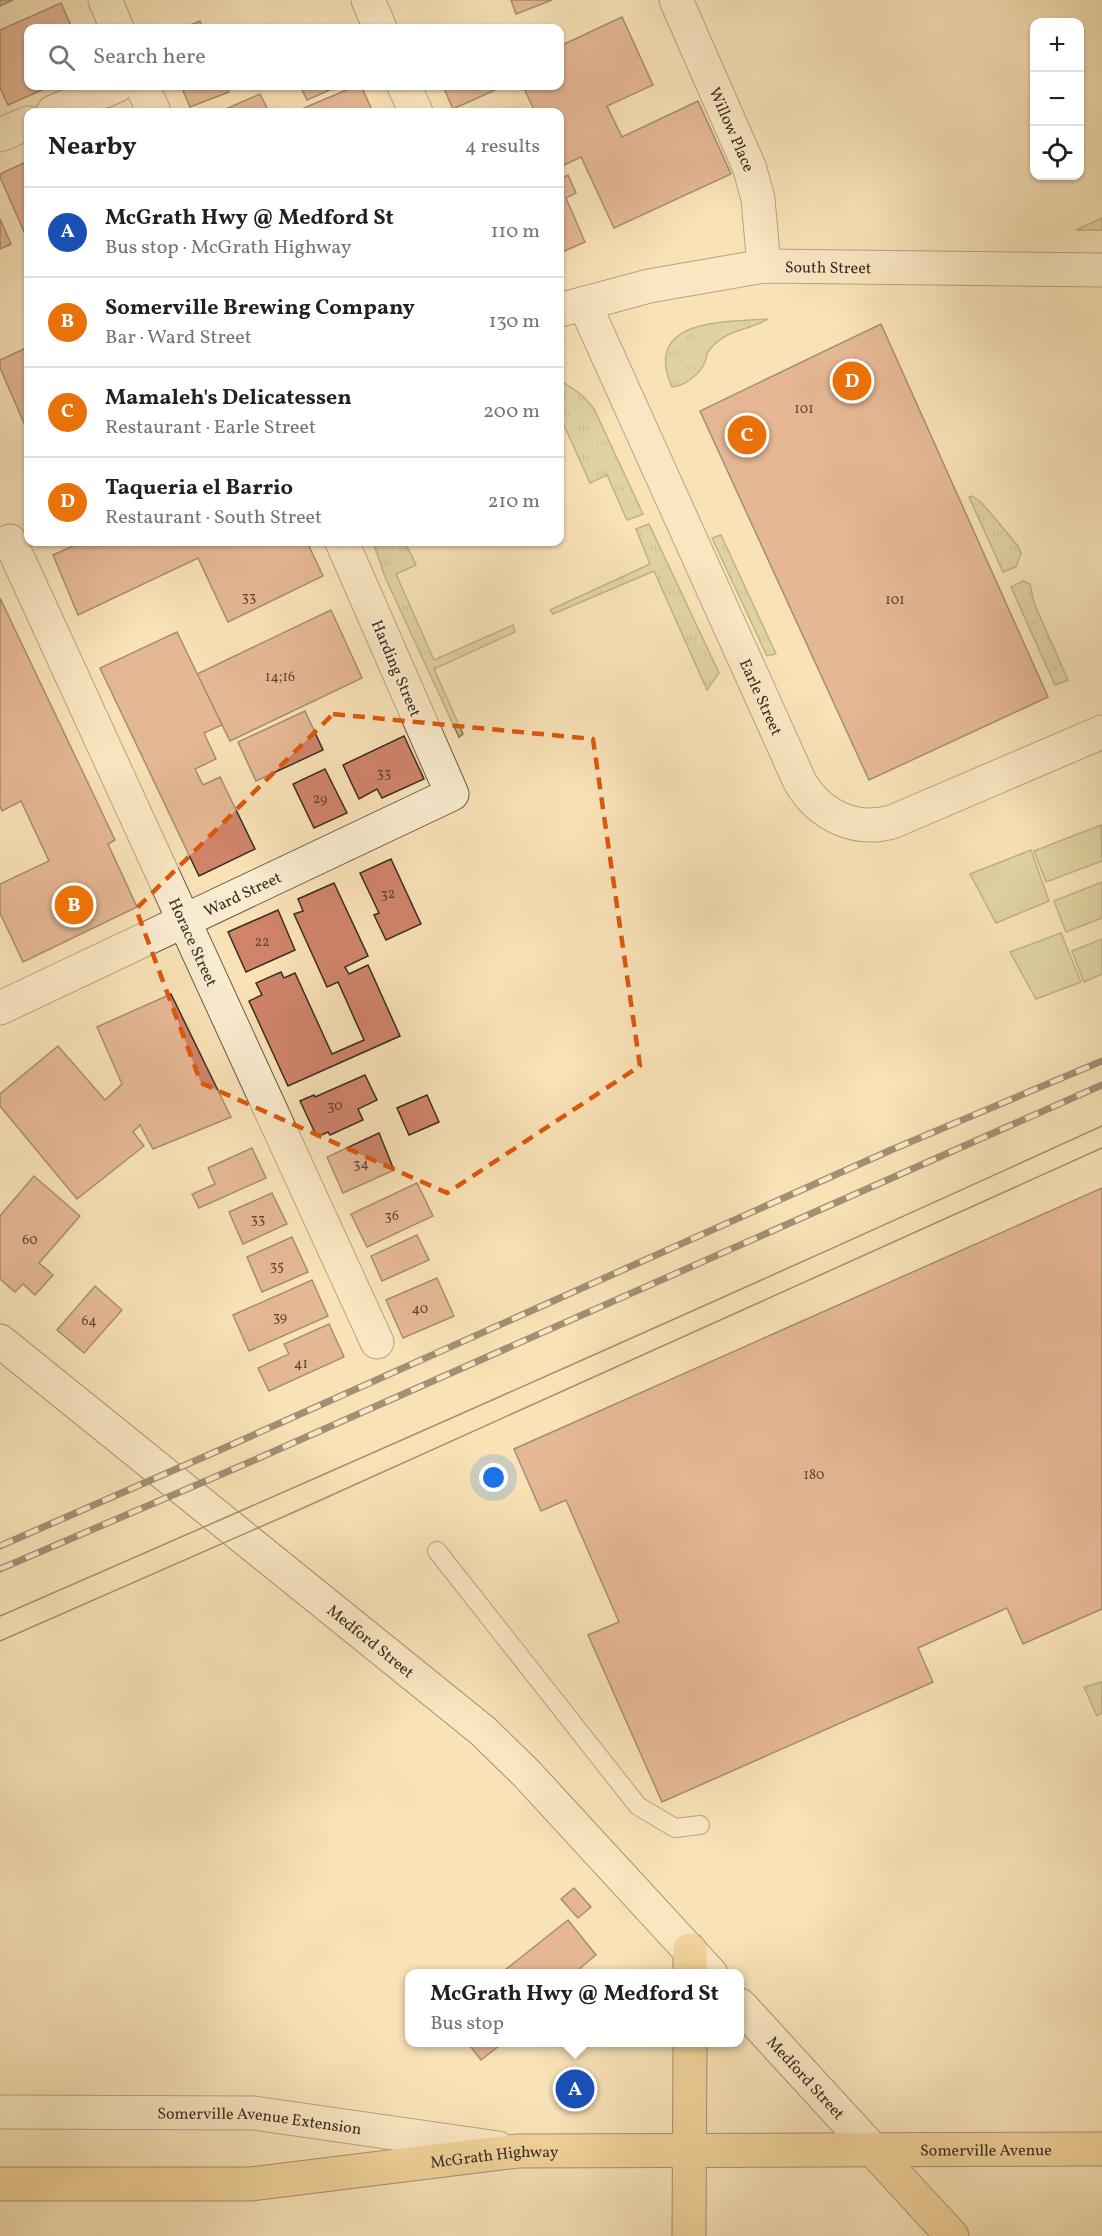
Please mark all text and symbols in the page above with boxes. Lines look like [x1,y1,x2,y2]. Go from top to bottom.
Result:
map controls [1030,18,1084,180]
button: + [1030,18,1084,72]
search box [24,24,564,90]
icon: search [45,41,78,74]
text: Search here [93,42,206,73]
button: − [1030,72,1084,126]
street label: Willow Place [703,84,759,176]
button: locate [1030,126,1084,180]
text: Nearby [48,129,137,165]
text: 4 results [465,133,540,161]
text: McGrath Hwy @ Medford St [105,203,394,234]
text: A [60,218,75,246]
text: 110 m [491,218,540,246]
text: Bus stop · McGrath Highway [105,234,352,262]
street label: South Street [785,257,872,280]
text: Somerville Brewing Company [105,293,415,324]
text: B [61,308,74,336]
text: 130 m [489,308,540,336]
text: Bar · Ward Street [105,324,252,352]
pin: D [832,358,872,404]
text: Mamaleh's Delicatessen [105,383,352,414]
text: C [61,398,74,426]
text: 200 m [483,398,540,426]
house number: 101 [794,400,814,419]
pin: C [728,412,766,458]
text: Restaurant · Earle Street [105,414,316,442]
text: Taqueria el Barrio [105,473,293,504]
text: D [60,488,75,516]
text: 210 m [488,488,540,516]
text: Restaurant · South Street [105,504,322,532]
house number: 33 [242,588,256,607]
house number: 101 [885,591,905,610]
street label: Harding Street [365,617,426,721]
street label: Earle Street [733,656,787,740]
house number: 14;16 [265,668,295,687]
house number: 33 [377,764,391,783]
house number: 29 [313,790,327,809]
street label: Ward Street [200,867,286,923]
pin: B [54,882,94,928]
house number: 32 [381,885,395,904]
street label: Horace Street [162,895,222,991]
house number: 22 [254,933,270,952]
house number: 30 [327,1097,343,1116]
house number: 34 [353,1155,369,1174]
house number: 36 [385,1207,399,1226]
house number: 33 [251,1210,265,1229]
house number: 60 [22,1231,38,1250]
house number: 35 [270,1257,284,1276]
house number: 40 [412,1300,428,1319]
house number: 39 [273,1308,287,1327]
house number: 64 [81,1312,97,1331]
house number: 41 [294,1355,308,1374]
your location [479,1463,508,1492]
house number: 180 [804,1466,824,1485]
street label: Medford Street [322,1600,418,1684]
popup [405,1969,744,2047]
text: McGrath Hwy @ Medford St [430,1979,719,2010]
text: Bus stop [430,2010,504,2038]
street label: Medford Street [761,2032,849,2125]
pin: A [556,2066,594,2112]
street label: Somerville Avenue Extension [157,2104,363,2141]
street label: Somerville Avenue [920,2140,1052,2163]
street label: McGrath Highway [429,2142,559,2175]

